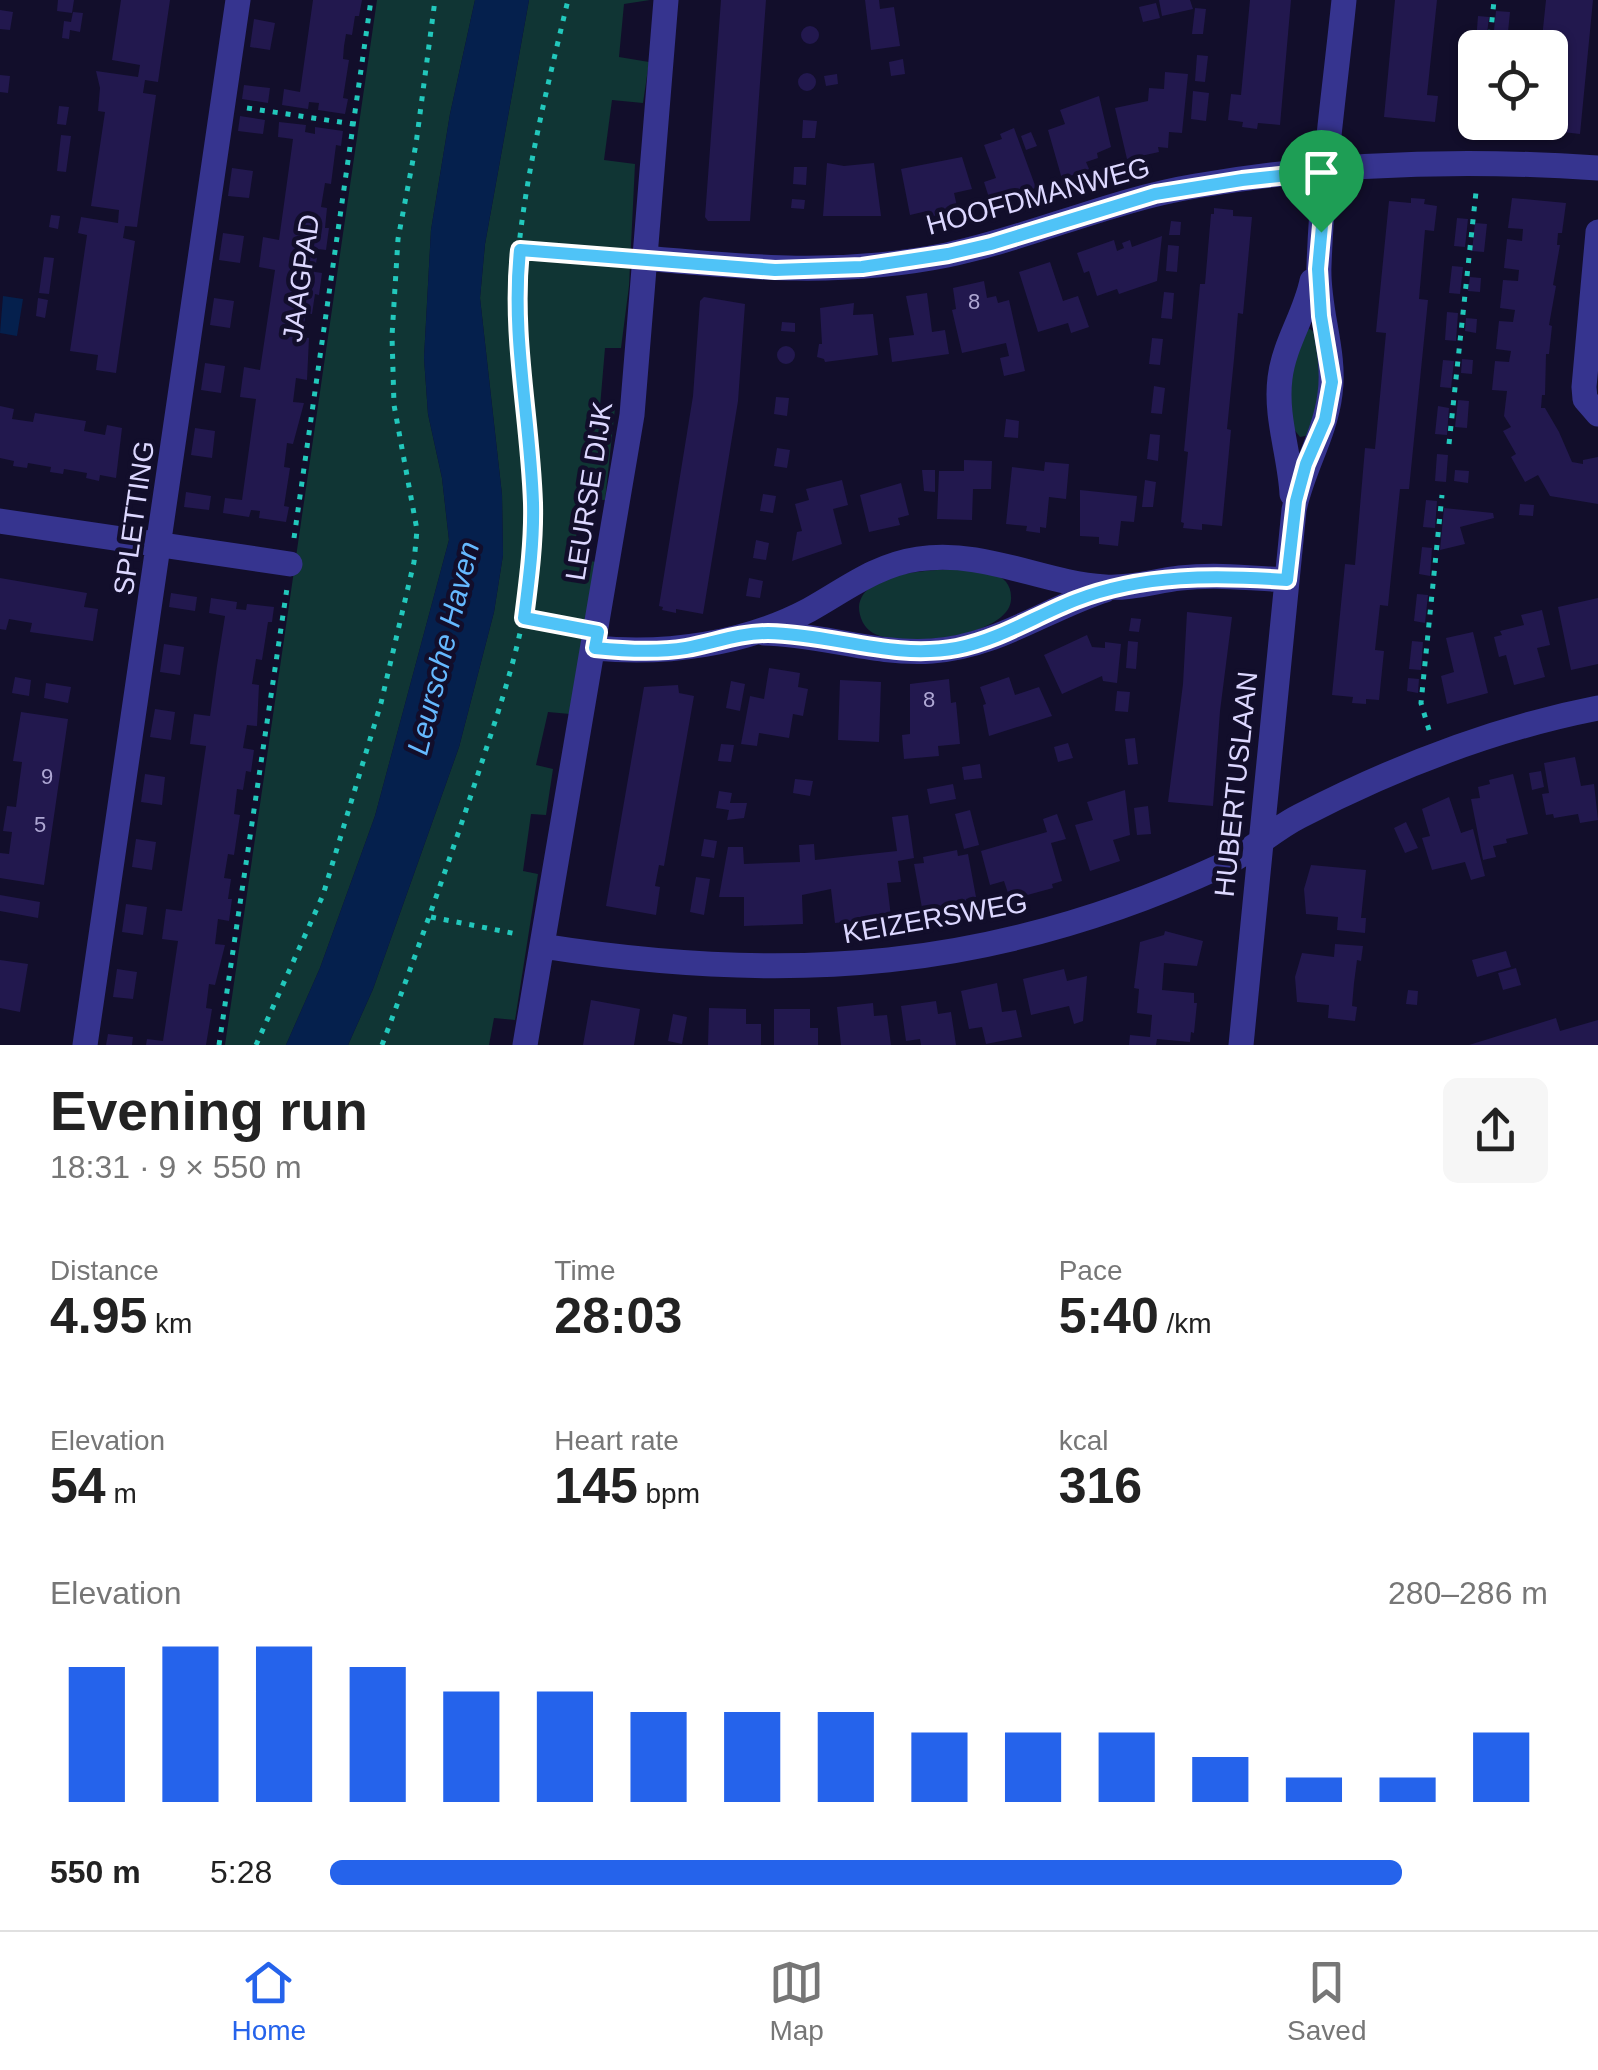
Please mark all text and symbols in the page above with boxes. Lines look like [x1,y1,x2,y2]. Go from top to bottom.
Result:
map controls [1458,30,1568,140]
button: locate [1458,30,1568,140]
pin [1279,130,1364,233]
icon: arrive [1294,145,1349,200]
street label: HOOFDMANWEG [923,151,1153,241]
street label: JAAGPAD [277,212,325,344]
house number: 8 [968,289,980,314]
street label: LEURSE DIJK [560,399,618,583]
street label: SPLETTING [108,439,160,597]
water label: Leursche Haven [401,538,485,758]
street label: HUBERTUSLAAN [1209,670,1263,898]
house number: 8 [923,687,935,712]
house number: 9 [41,764,53,789]
house number: 5 [34,812,46,837]
street label: KEIZERSWEG [840,887,1030,949]
button: share [1443,1078,1548,1183]
text: Evening run [50,1080,368,1142]
text: 18:31 · 9 × 550 m [50,1149,302,1185]
text: Distance [50,1255,159,1286]
text: Time [554,1255,616,1286]
text: Pace [1059,1255,1122,1286]
text: 4.95 [50,1288,147,1344]
text: 28:03 [554,1288,682,1344]
text: 5:40 [1059,1288,1159,1344]
text: km [147,1308,192,1339]
text: /km [1159,1308,1212,1339]
text: Elevation [50,1425,165,1456]
text: Heart rate [554,1425,679,1456]
text: kcal [1059,1425,1108,1456]
text: 54 [50,1458,106,1514]
text: 145 [554,1458,638,1514]
text: 316 [1059,1458,1142,1514]
text: m [106,1478,137,1509]
text: bpm [638,1478,700,1509]
text: Elevation [50,1575,182,1611]
text: 280–286 m [1388,1575,1548,1611]
text: 550 m [50,1854,141,1890]
text: 5:28 [210,1854,272,1890]
tab: Home [231,1955,306,2047]
tab: Map [769,1955,824,2047]
tab: Saved [1287,1955,1366,2047]

